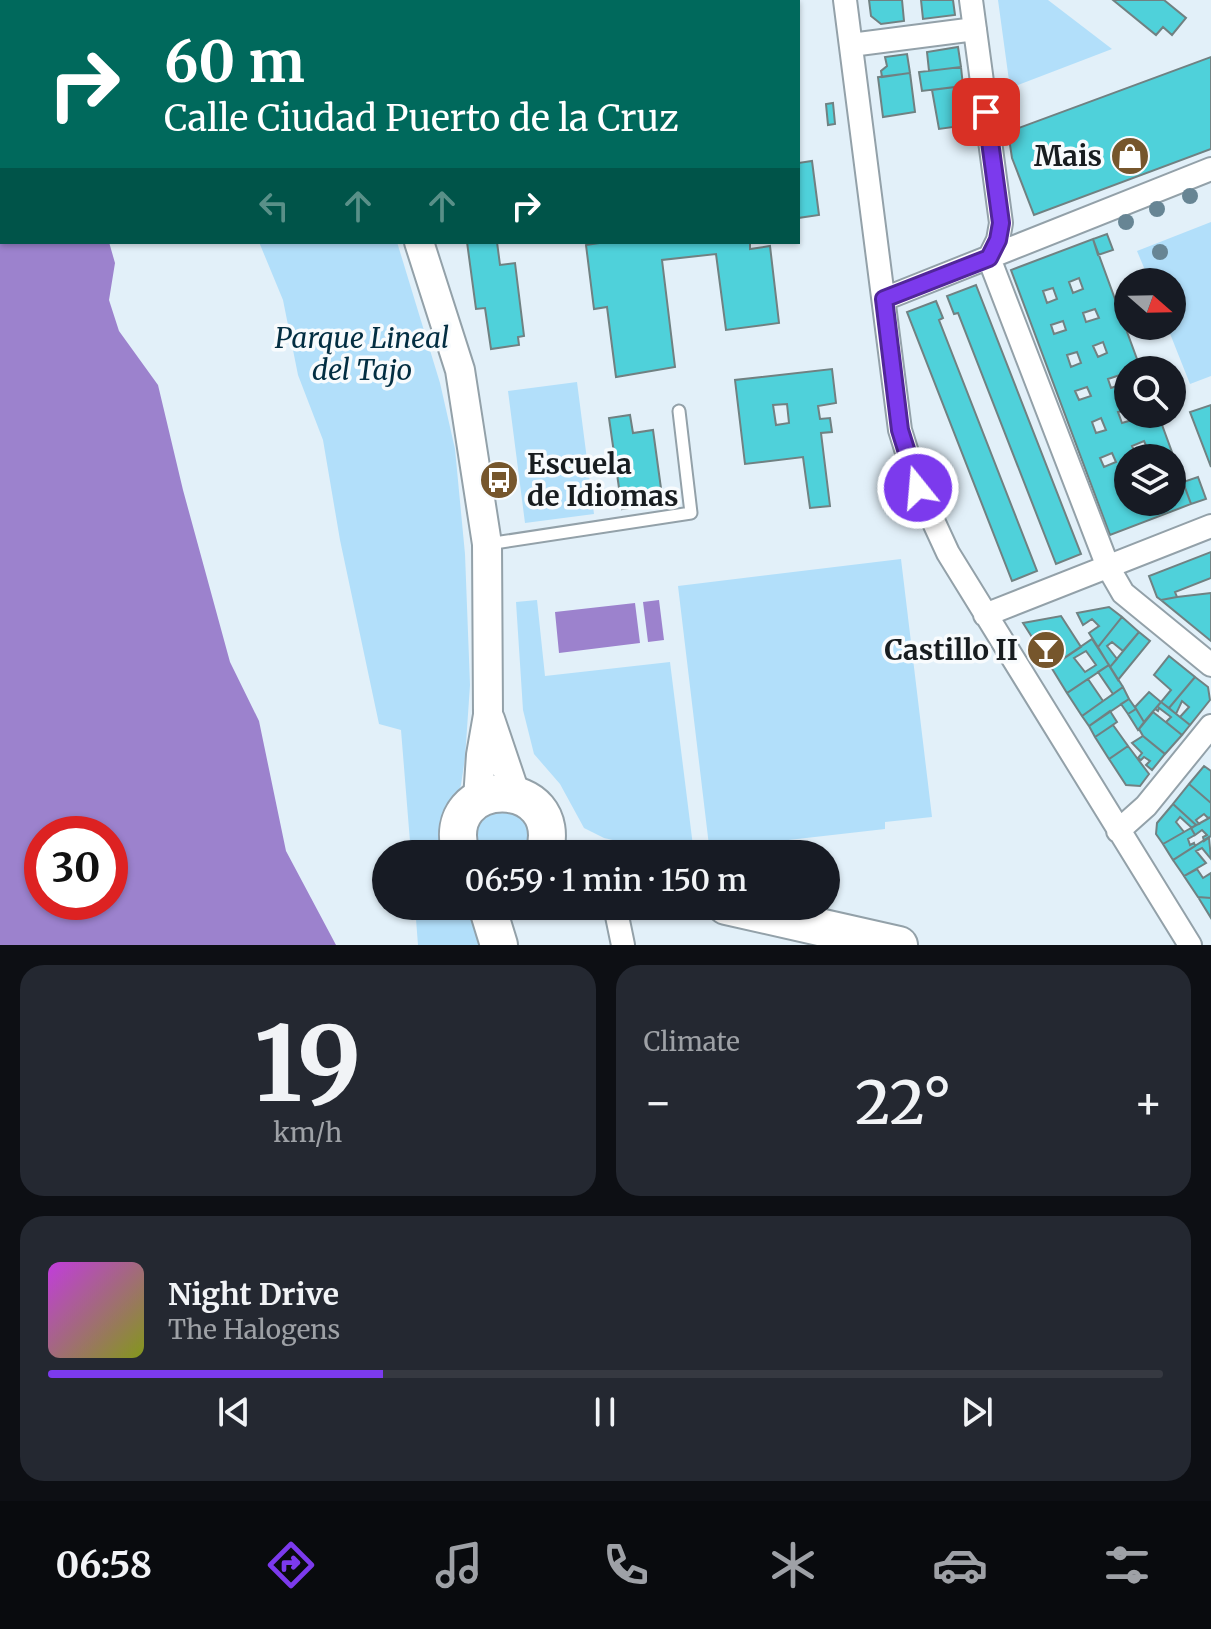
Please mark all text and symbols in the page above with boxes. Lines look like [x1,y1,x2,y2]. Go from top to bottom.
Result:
text: 60 m [164,27,305,97]
icon: right [32,32,136,136]
pin [952,78,1020,146]
icon: arrive [964,90,1008,134]
text: Calle Ciudad Puerto de la Cruz [164,96,679,141]
shop icon: Mais [1109,135,1151,177]
place label: Mais [1034,138,1102,174]
icon: left [252,184,296,228]
icon: ahead [336,184,380,228]
icon: ahead [420,184,464,228]
icon: right [504,184,548,228]
north arrow [1114,268,1186,340]
map controls [1114,268,1186,516]
park label: Parque Lineal del Tajo [275,320,449,388]
button: search [1114,356,1186,428]
button: layers [1114,444,1186,516]
place label: Escuela de Idiomas [527,446,678,514]
position arrow [876,446,960,530]
bus stop icon: Escuela de Idiomas [478,459,520,501]
bar icon: Castillo II [1025,629,1067,671]
place label: Castillo II [885,632,1018,668]
speed limit sign: 30 [24,816,128,920]
text: 06:59 · 1 min · 150 m [465,861,747,899]
text: 19 [254,999,361,1129]
text: Climate [644,1025,740,1058]
text: 22° [855,1065,951,1140]
text: − [644,1075,673,1130]
text: + [1134,1075,1163,1130]
text: km/h [273,1116,342,1149]
text: Night Drive [168,1275,339,1313]
text: The Halogens [168,1313,340,1346]
icon: previous [212,1390,256,1434]
icon: pause [583,1390,627,1434]
icon: next [955,1390,999,1434]
icon: directions [263,1537,319,1593]
icon: music [431,1537,487,1593]
icon: phone [598,1537,654,1593]
icon: climate [765,1537,821,1593]
icon: car [932,1537,988,1593]
icon: filters [1099,1537,1155,1593]
text: 06:58 [56,1543,152,1588]

